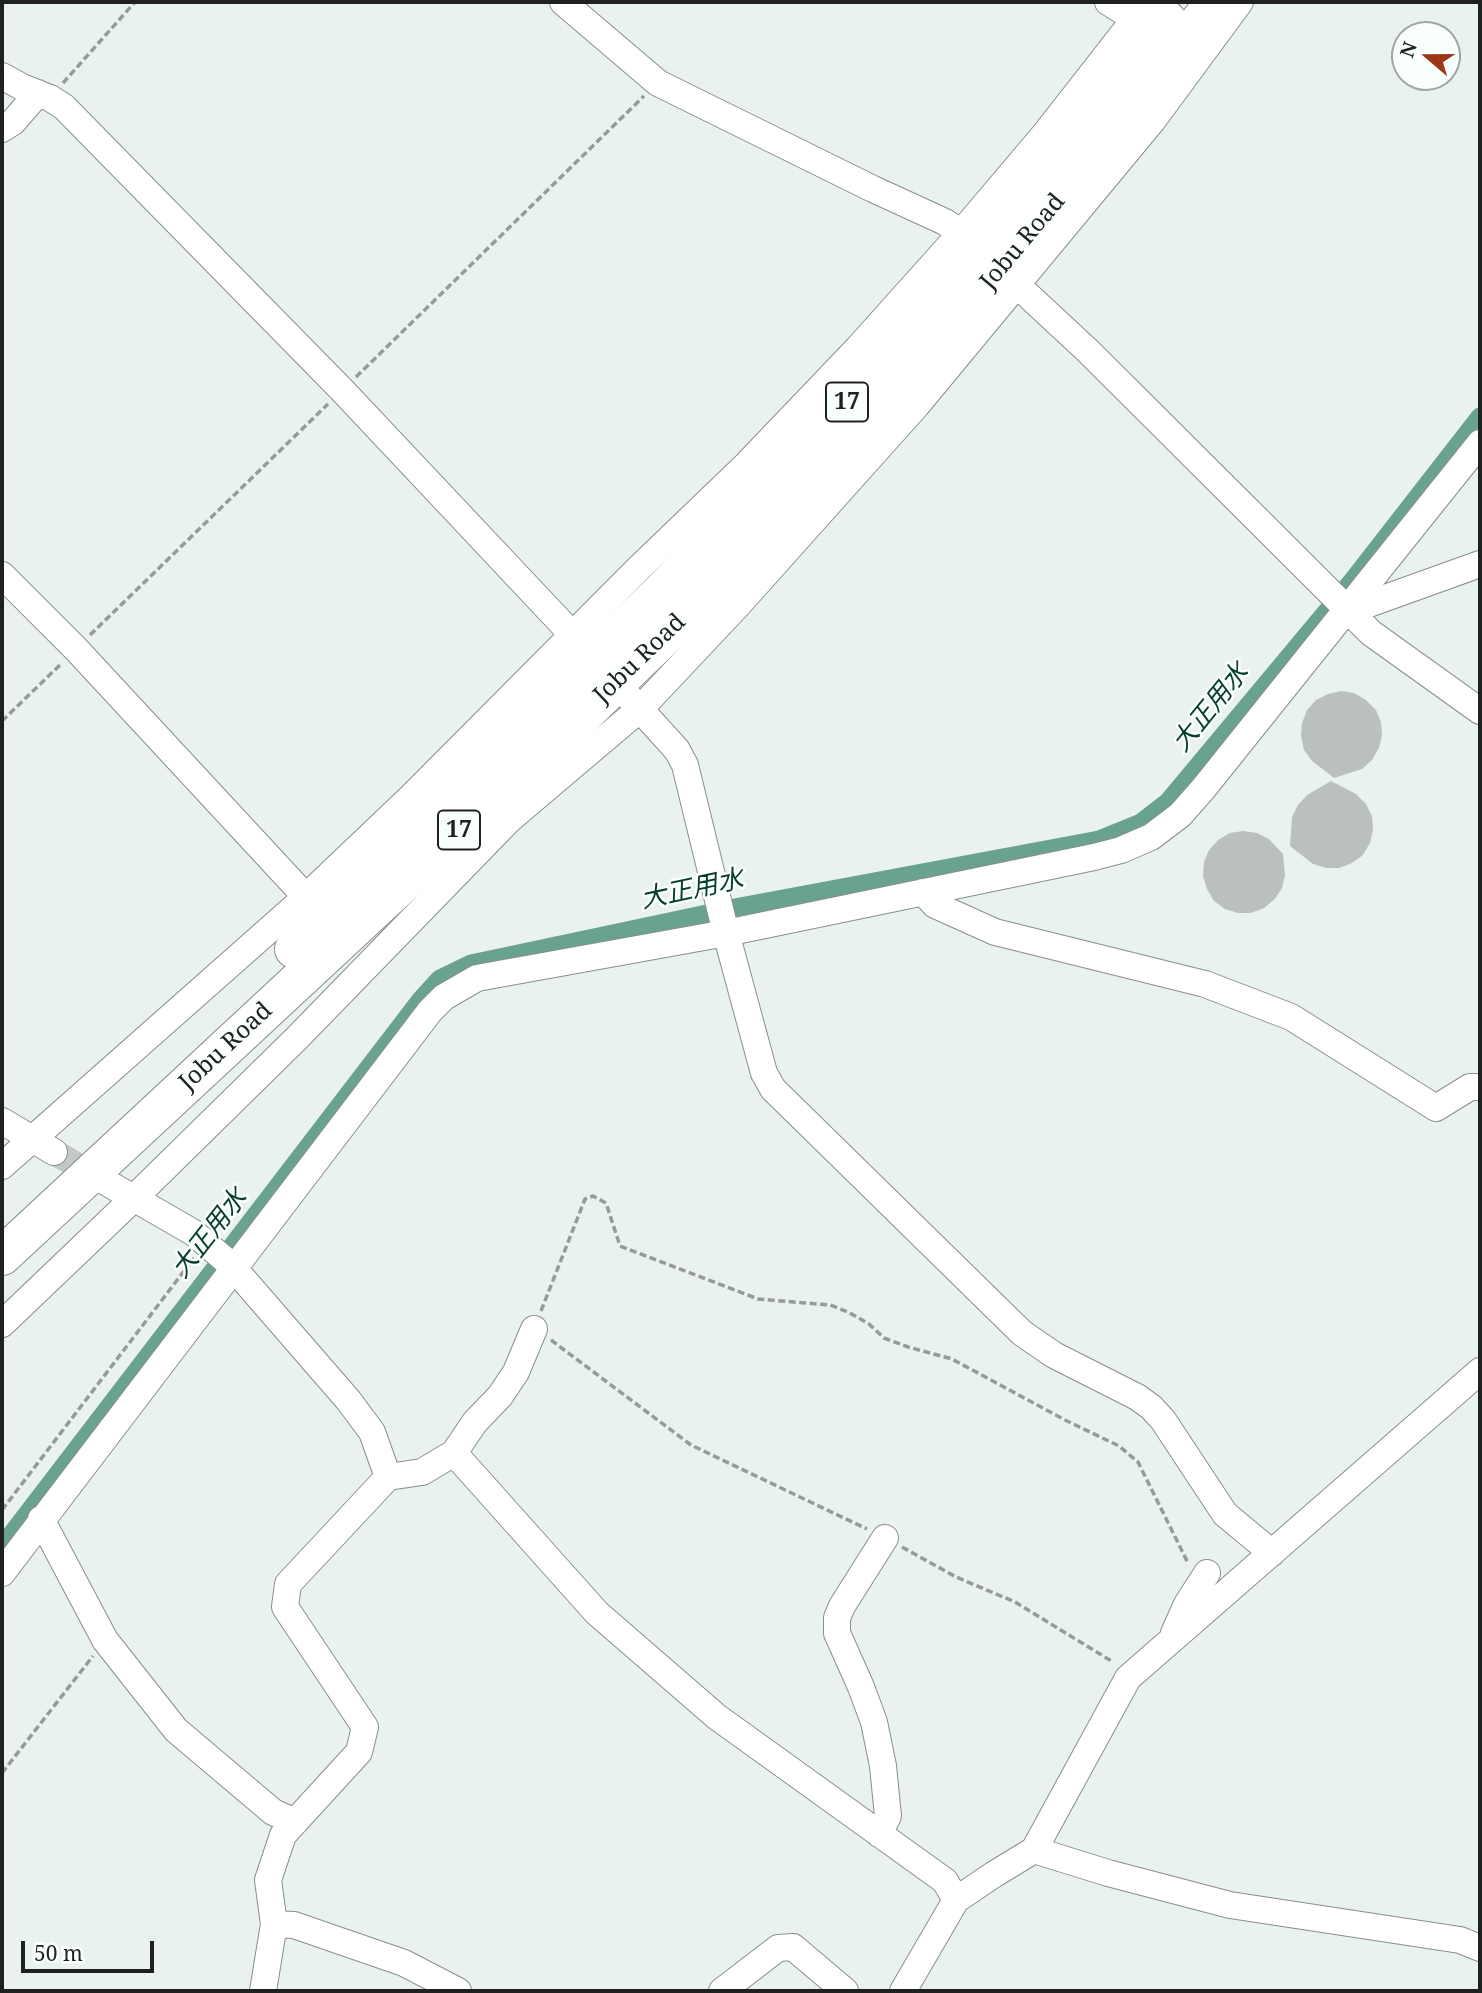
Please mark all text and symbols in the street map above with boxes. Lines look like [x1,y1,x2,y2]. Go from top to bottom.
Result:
north arrow [1391,21,1461,91]
text: N [1393,38,1423,61]
street label: Jobu Road [975,188,1071,296]
road number: 17 [826,382,868,422]
street label: Jobu Road [588,608,692,710]
water label: 大正用水 [1166,658,1256,758]
road number: 17 [438,810,480,850]
water label: 大正用水 [638,864,746,916]
street label: Jobu Road [174,997,278,1097]
water label: 大正用水 [166,1183,254,1285]
scale bar [24,1926,158,1970]
text: 50 m [34,1939,83,1967]

